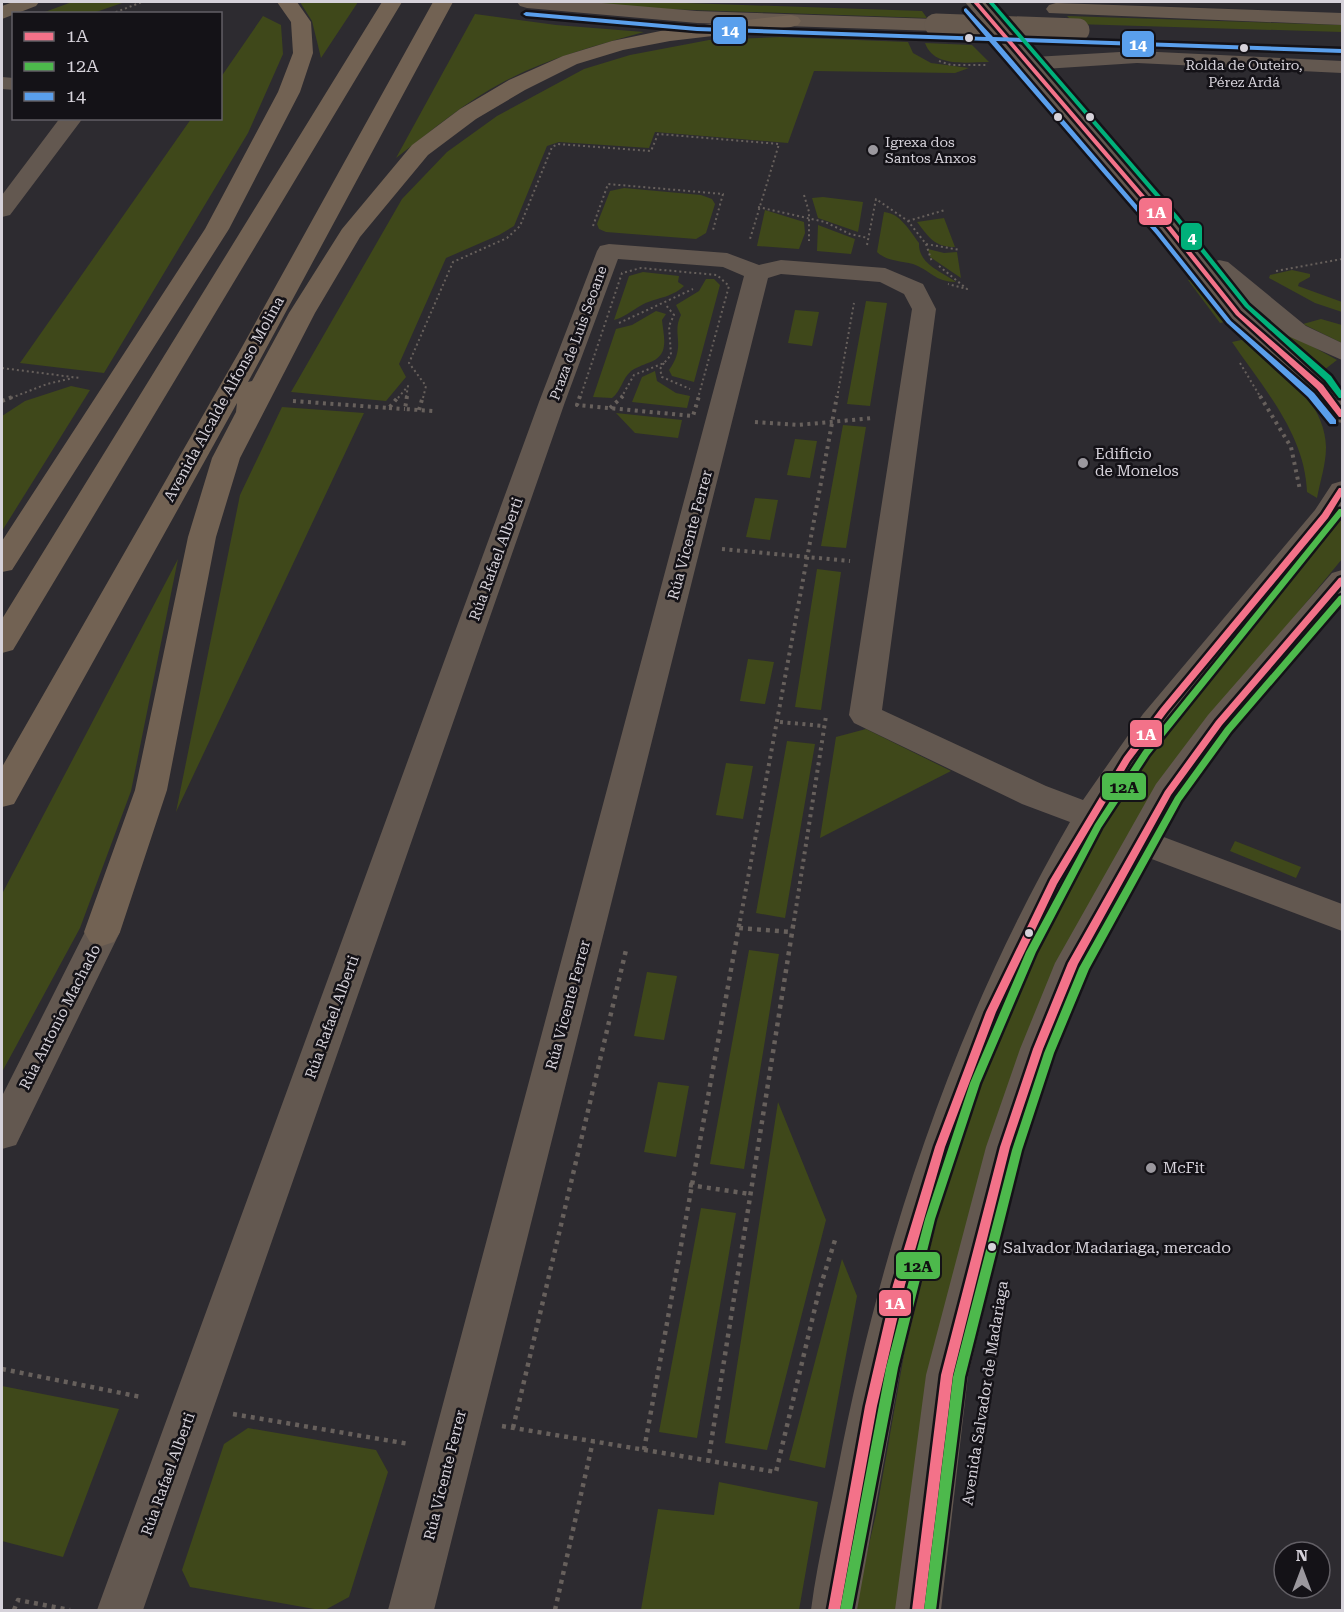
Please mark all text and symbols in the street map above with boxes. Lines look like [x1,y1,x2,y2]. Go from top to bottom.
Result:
legend [12,12,222,120]
line badge: 14 [712,16,747,45]
text: 14 [721,21,739,40]
text: 1A [66,25,89,46]
line badge: 14 [1121,30,1155,58]
unlabelled marker [963,32,975,44]
text: 14 [1129,35,1147,54]
marker: Rolda de Outeiro, Pérez Ardá [1238,42,1250,54]
text: 12A [66,55,99,76]
place label: Rolda de Outeiro, Pérez Ardá [1185,57,1303,90]
text: 14 [66,85,86,106]
unlabelled marker [1052,111,1064,123]
unlabelled marker [1084,111,1096,123]
place label: Igrexa dos Santos Anxos [885,134,977,166]
marker: Igrexa dos Santos Anxos [866,143,880,157]
line badge: 1A [1138,197,1173,226]
text: 1A [1146,203,1167,222]
line badge: 4 [1180,222,1203,251]
text: 4 [1188,228,1197,247]
street label: Praza de Luis Seoane [546,263,610,402]
street label: Avenida Alcalde Alfonso Molina [160,293,288,505]
place label: Edificio de Monelos [1095,445,1179,480]
marker: Edificio de Monelos [1076,456,1090,470]
street label: Rúa Vicente Ferrer [664,468,716,602]
street label: Rúa Rafael Alberti [465,495,527,623]
line badge: 1A [1129,719,1163,748]
text: 1A [1136,725,1157,744]
line badge: 12A [1101,772,1147,801]
text: 12A [1109,778,1139,797]
unlabelled marker [1023,927,1035,939]
street label: Rúa Vicente Ferrer [542,938,594,1072]
street label: Rúa Antonio Machado [16,941,104,1093]
street label: Rúa Rafael Alberti [301,953,363,1081]
place label: McFit [1163,1159,1205,1177]
marker: McFit [1144,1161,1158,1175]
place label: Salvador Madariaga, mercado [1003,1238,1231,1257]
marker: Salvador Madariaga, mercado [986,1241,998,1253]
line badge: 12A [895,1251,941,1280]
text: 12A [903,1257,933,1276]
street label: Avenida Salvador de Madariaga [958,1279,1012,1507]
line badge: 1A [878,1289,912,1317]
text: 1A [885,1294,906,1313]
street label: Rúa Vicente Ferrer [420,1408,470,1542]
street label: Rúa Rafael Alberti [137,1410,199,1538]
north arrow [1272,1540,1332,1600]
text: N [1296,1546,1308,1565]

